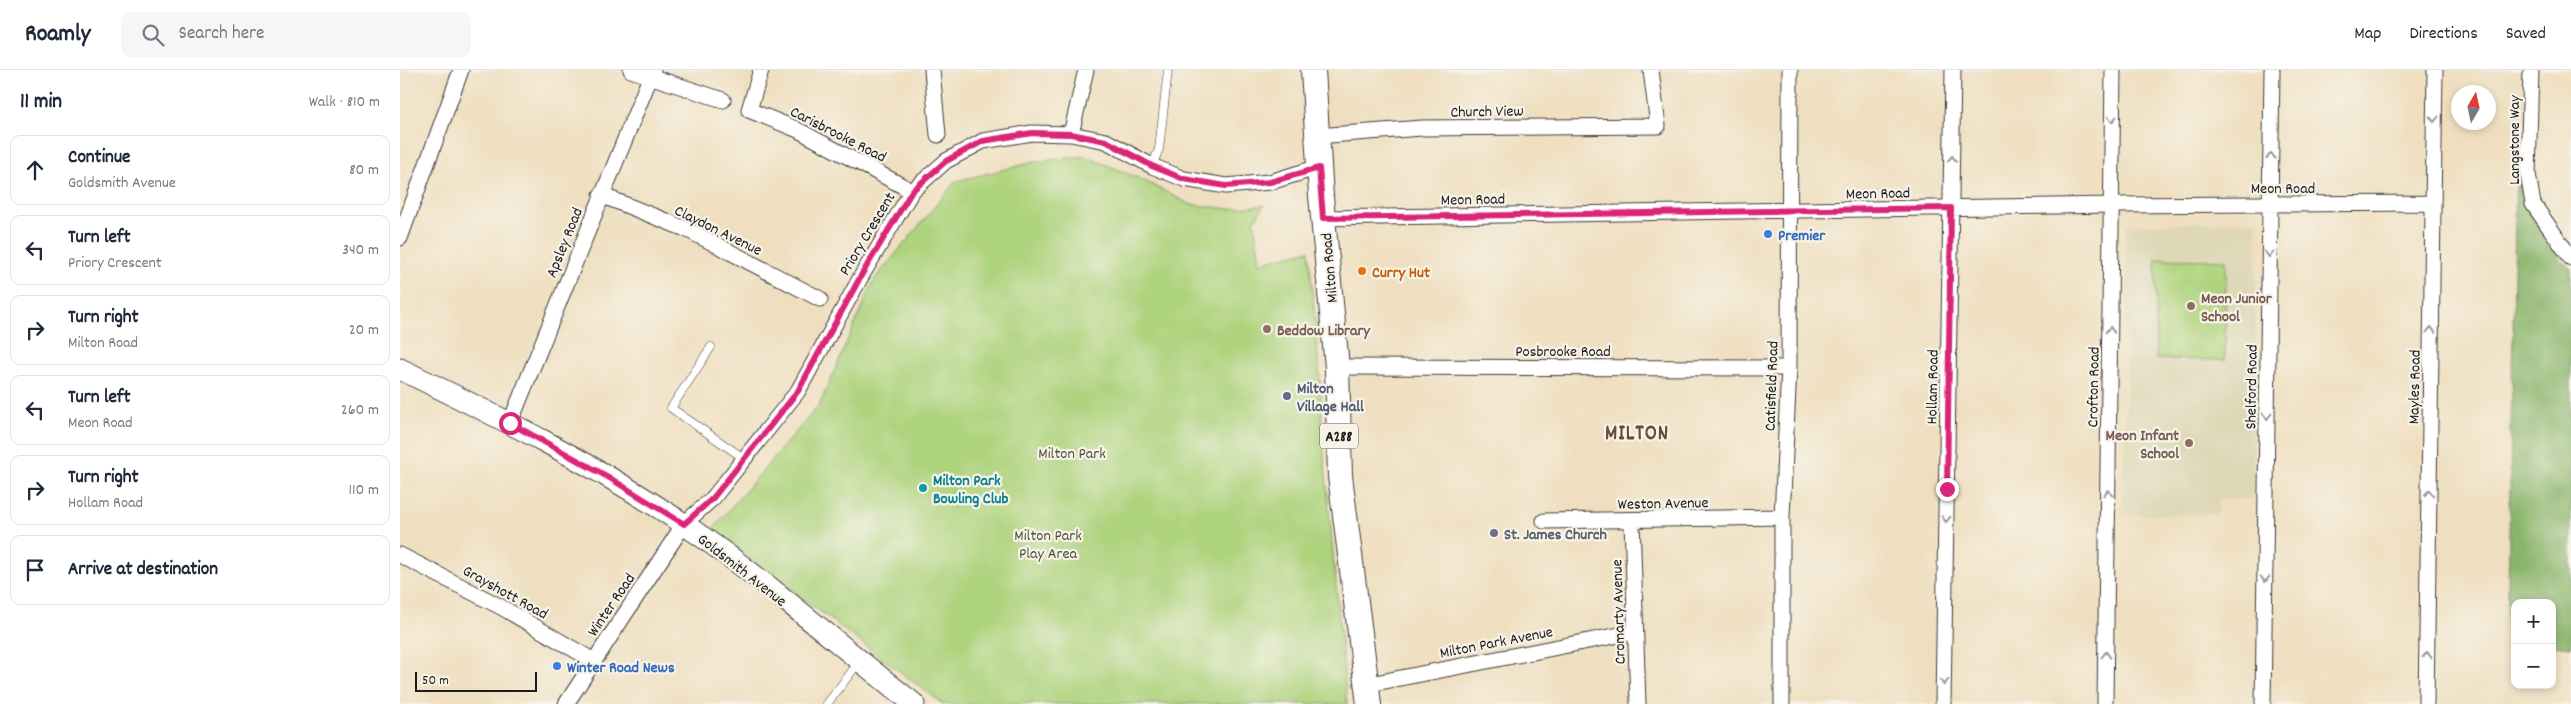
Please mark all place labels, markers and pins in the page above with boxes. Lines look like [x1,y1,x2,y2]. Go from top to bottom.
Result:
place label: Premier [1778,225,1826,248]
marker: Premier [1762,228,1774,240]
place label: Curry Hut [1372,262,1430,285]
marker: Curry Hut [1356,265,1368,277]
place label: Meon Junior School [2201,288,2273,329]
marker: Meon Junior School [2185,300,2197,312]
place label: Beddow Library [1277,320,1371,343]
marker: Beddow Library [1261,323,1273,335]
place label: Milton Village Hall [1297,378,1364,419]
marker: Milton Village Hall [1281,390,1293,402]
place label: Meon Infant School [2106,425,2179,466]
marker: Meon Infant School [2183,437,2195,449]
place label: Milton Park Bowling Club [933,470,1008,511]
marker: Milton Park Bowling Club [917,482,929,494]
place label: St. James Church [1504,524,1607,547]
marker: St. James Church [1488,527,1500,539]
place label: Winter Road News [567,657,675,680]
marker: Winter Road News [551,660,563,672]

